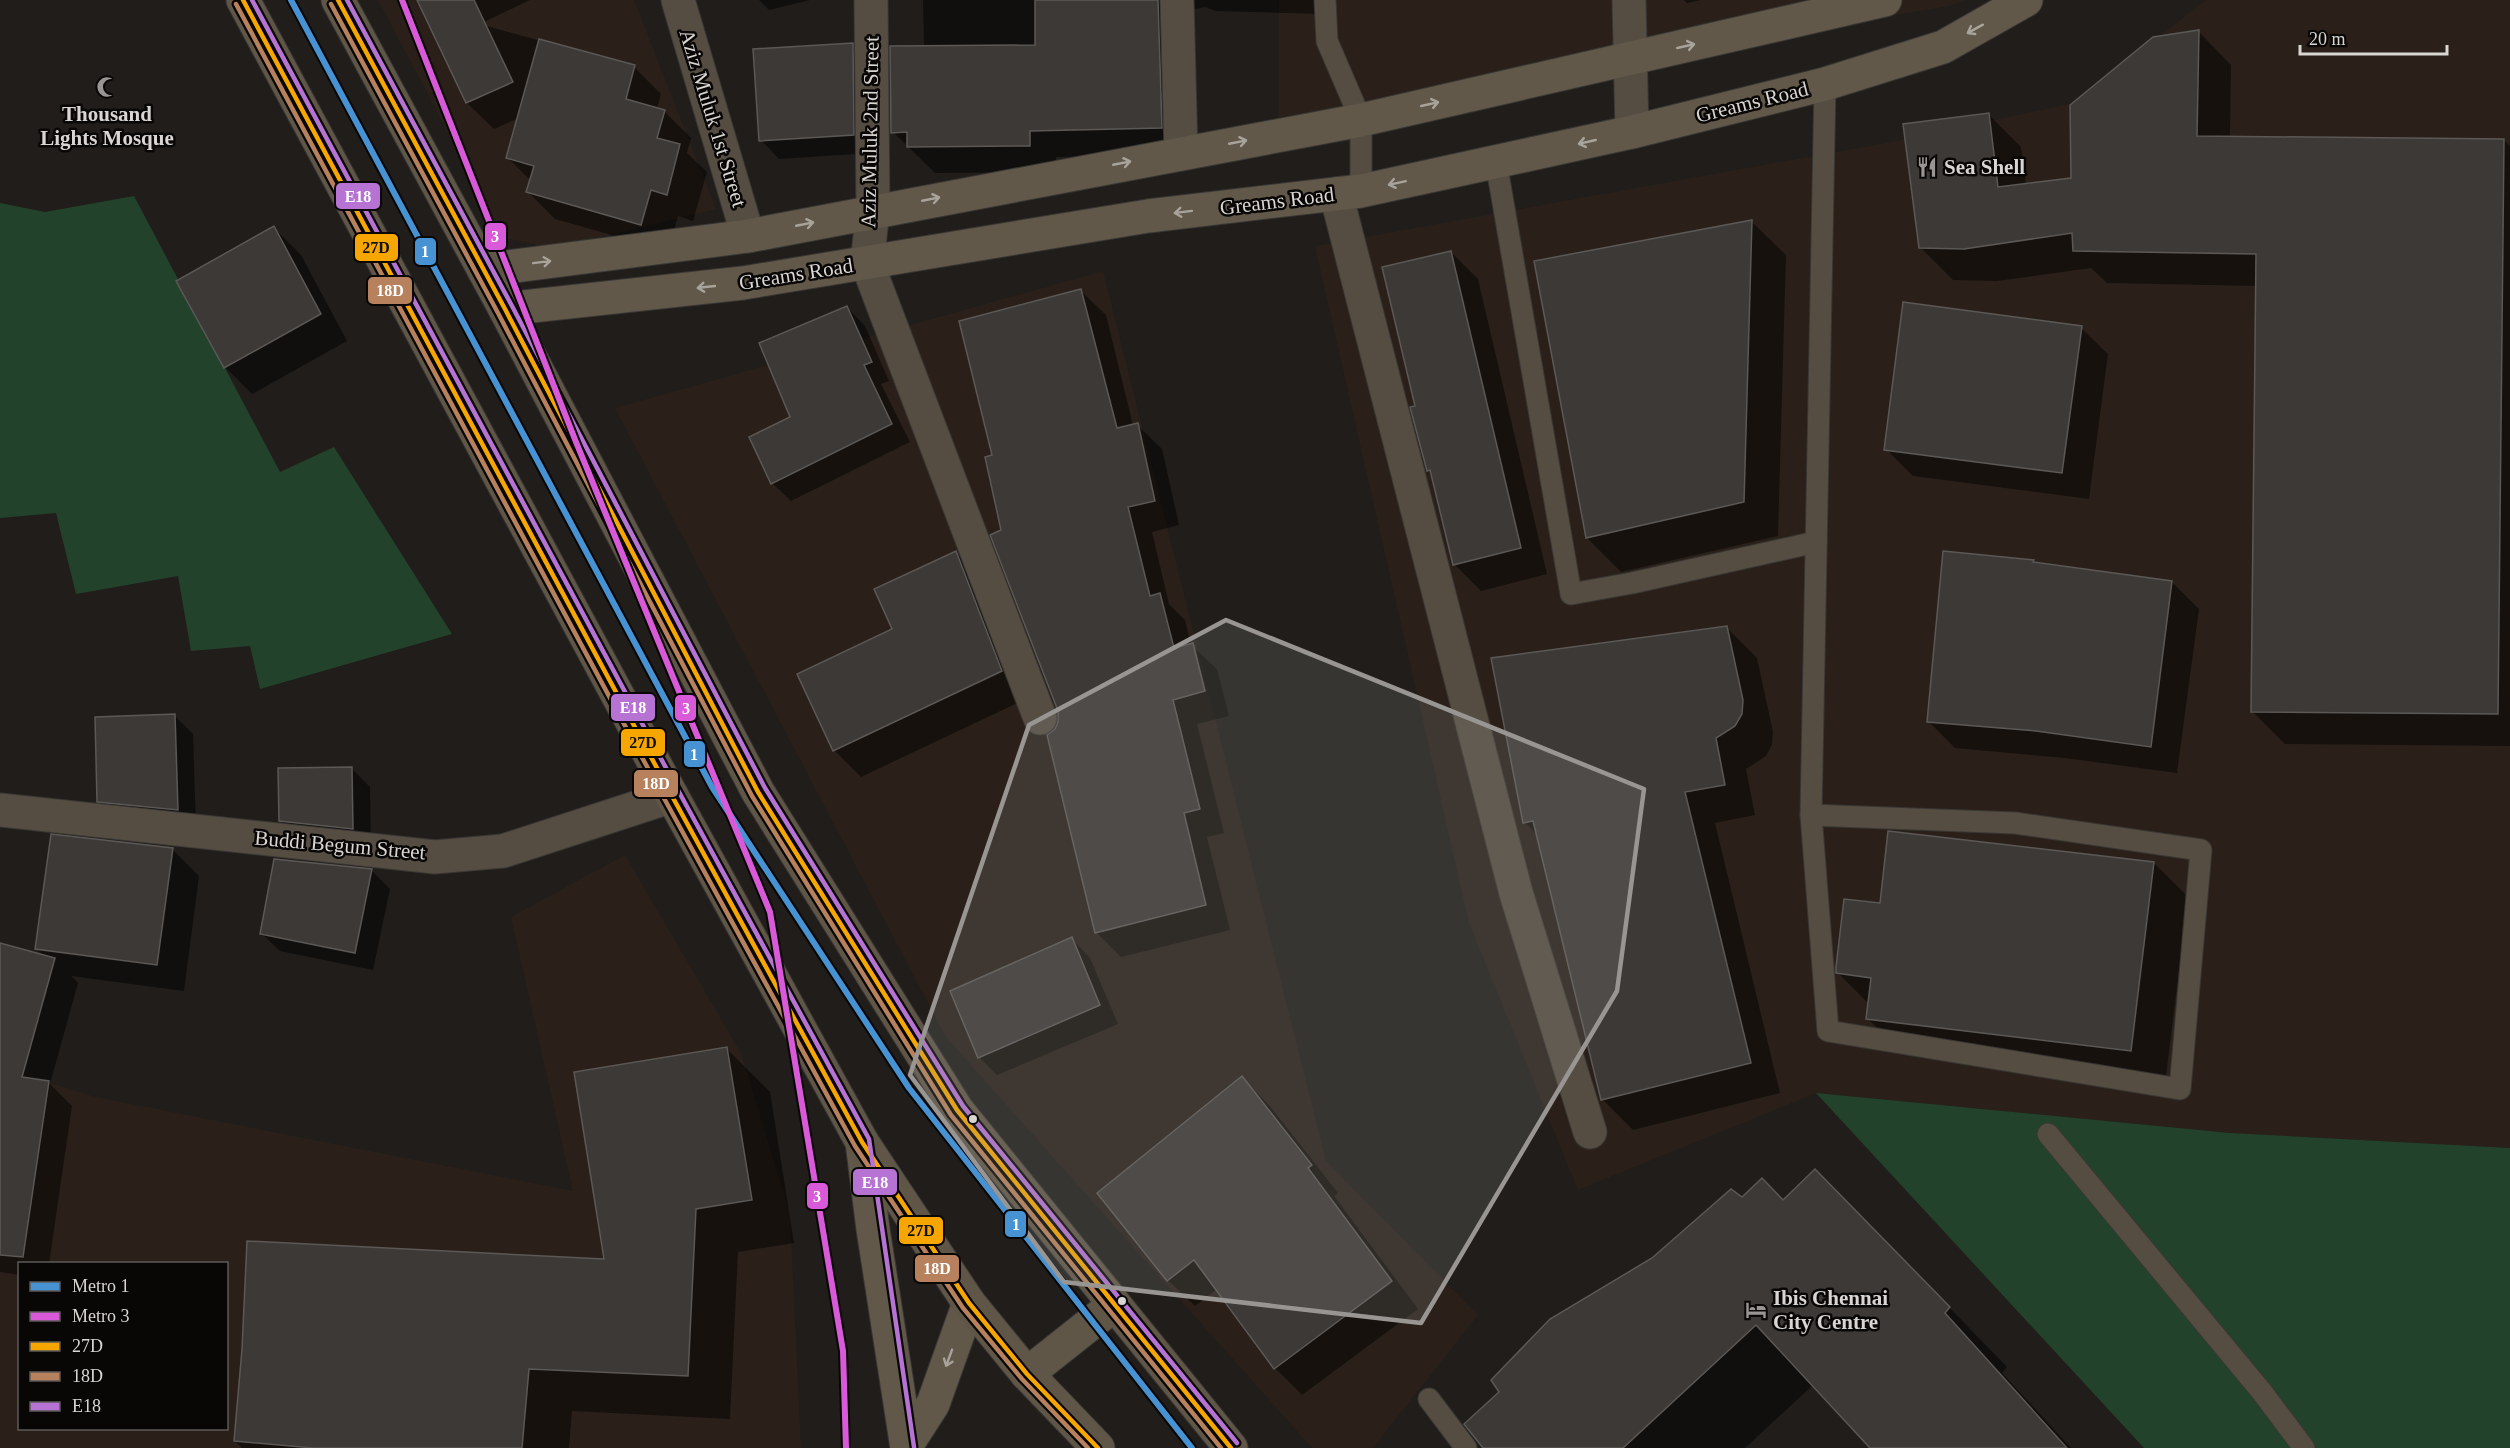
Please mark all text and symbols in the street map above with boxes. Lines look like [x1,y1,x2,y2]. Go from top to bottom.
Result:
scale bar [2300,18,2447,56]
one-way arrow [1967,23,1984,35]
street label: Aziz Muluk 1st Street [674,26,752,210]
text: 20 m [2309,29,2346,49]
street label: Aziz Muluk 2nd Street [856,36,884,228]
one-way arrow [1676,40,1696,51]
mosque icon: Thousand Lights Mosque [95,75,119,99]
street label: Greams Road [1693,76,1811,128]
one-way arrow [1420,98,1439,110]
place label: Thousand Lights Mosque [40,102,174,150]
one-way arrow [1228,136,1247,147]
one-way arrow [1578,136,1597,148]
restaurant icon: Sea Shell [1915,155,1939,179]
place label: Sea Shell [1944,155,2025,179]
one-way arrow [1112,158,1132,169]
one-way arrow [1387,178,1407,189]
line badge: E18 [335,182,381,210]
street label: Greams Road [1219,182,1336,220]
text: E18 [345,188,371,205]
one-way arrow [920,193,940,204]
one-way arrow [1173,207,1193,218]
one-way arrow [795,218,814,229]
line badge: 3 [484,222,507,251]
text: 3 [491,228,499,245]
line badge: 27D [354,233,399,262]
line badge: 1 [414,237,437,266]
text: 27D [362,239,390,256]
text: 1 [421,243,429,260]
street label: Greams Road [737,253,855,295]
one-way arrow [531,257,551,268]
line badge: 18D [367,276,413,305]
text: 18D [376,282,404,299]
one-way arrow [696,282,716,293]
line badge: E18 [610,693,656,722]
line badge: 3 [674,694,697,722]
text: E18 [620,699,646,716]
text: 3 [682,700,690,717]
line badge: 27D [620,728,666,757]
text: 27D [629,734,657,751]
line badge: 1 [683,740,706,768]
text: 1 [690,746,698,763]
line badge: 18D [633,769,679,798]
text: 18D [642,775,670,792]
street label: Buddi Begum Street [254,826,427,864]
unlabelled marker [967,1113,979,1125]
line badge: E18 [852,1168,898,1196]
text: E18 [862,1174,888,1191]
line badge: 3 [806,1182,829,1210]
text: 3 [813,1188,821,1205]
line badge: 1 [1004,1210,1027,1238]
line badge: 27D [898,1216,944,1245]
text: 1 [1012,1216,1020,1233]
text: 27D [907,1222,935,1239]
line badge: 18D [914,1254,960,1283]
text: 18D [923,1260,951,1277]
legend [18,1262,228,1430]
text: Metro 1 [72,1276,130,1296]
place label: Ibis Chennai City Centre [1773,1286,1888,1334]
unlabelled marker [1116,1295,1128,1307]
hotel icon: Ibis Chennai City Centre [1744,1298,1768,1322]
text: Metro 3 [72,1306,130,1326]
text: 27D [72,1336,103,1356]
one-way arrow [943,1348,954,1367]
text: 18D [72,1366,103,1386]
text: E18 [72,1396,101,1416]

